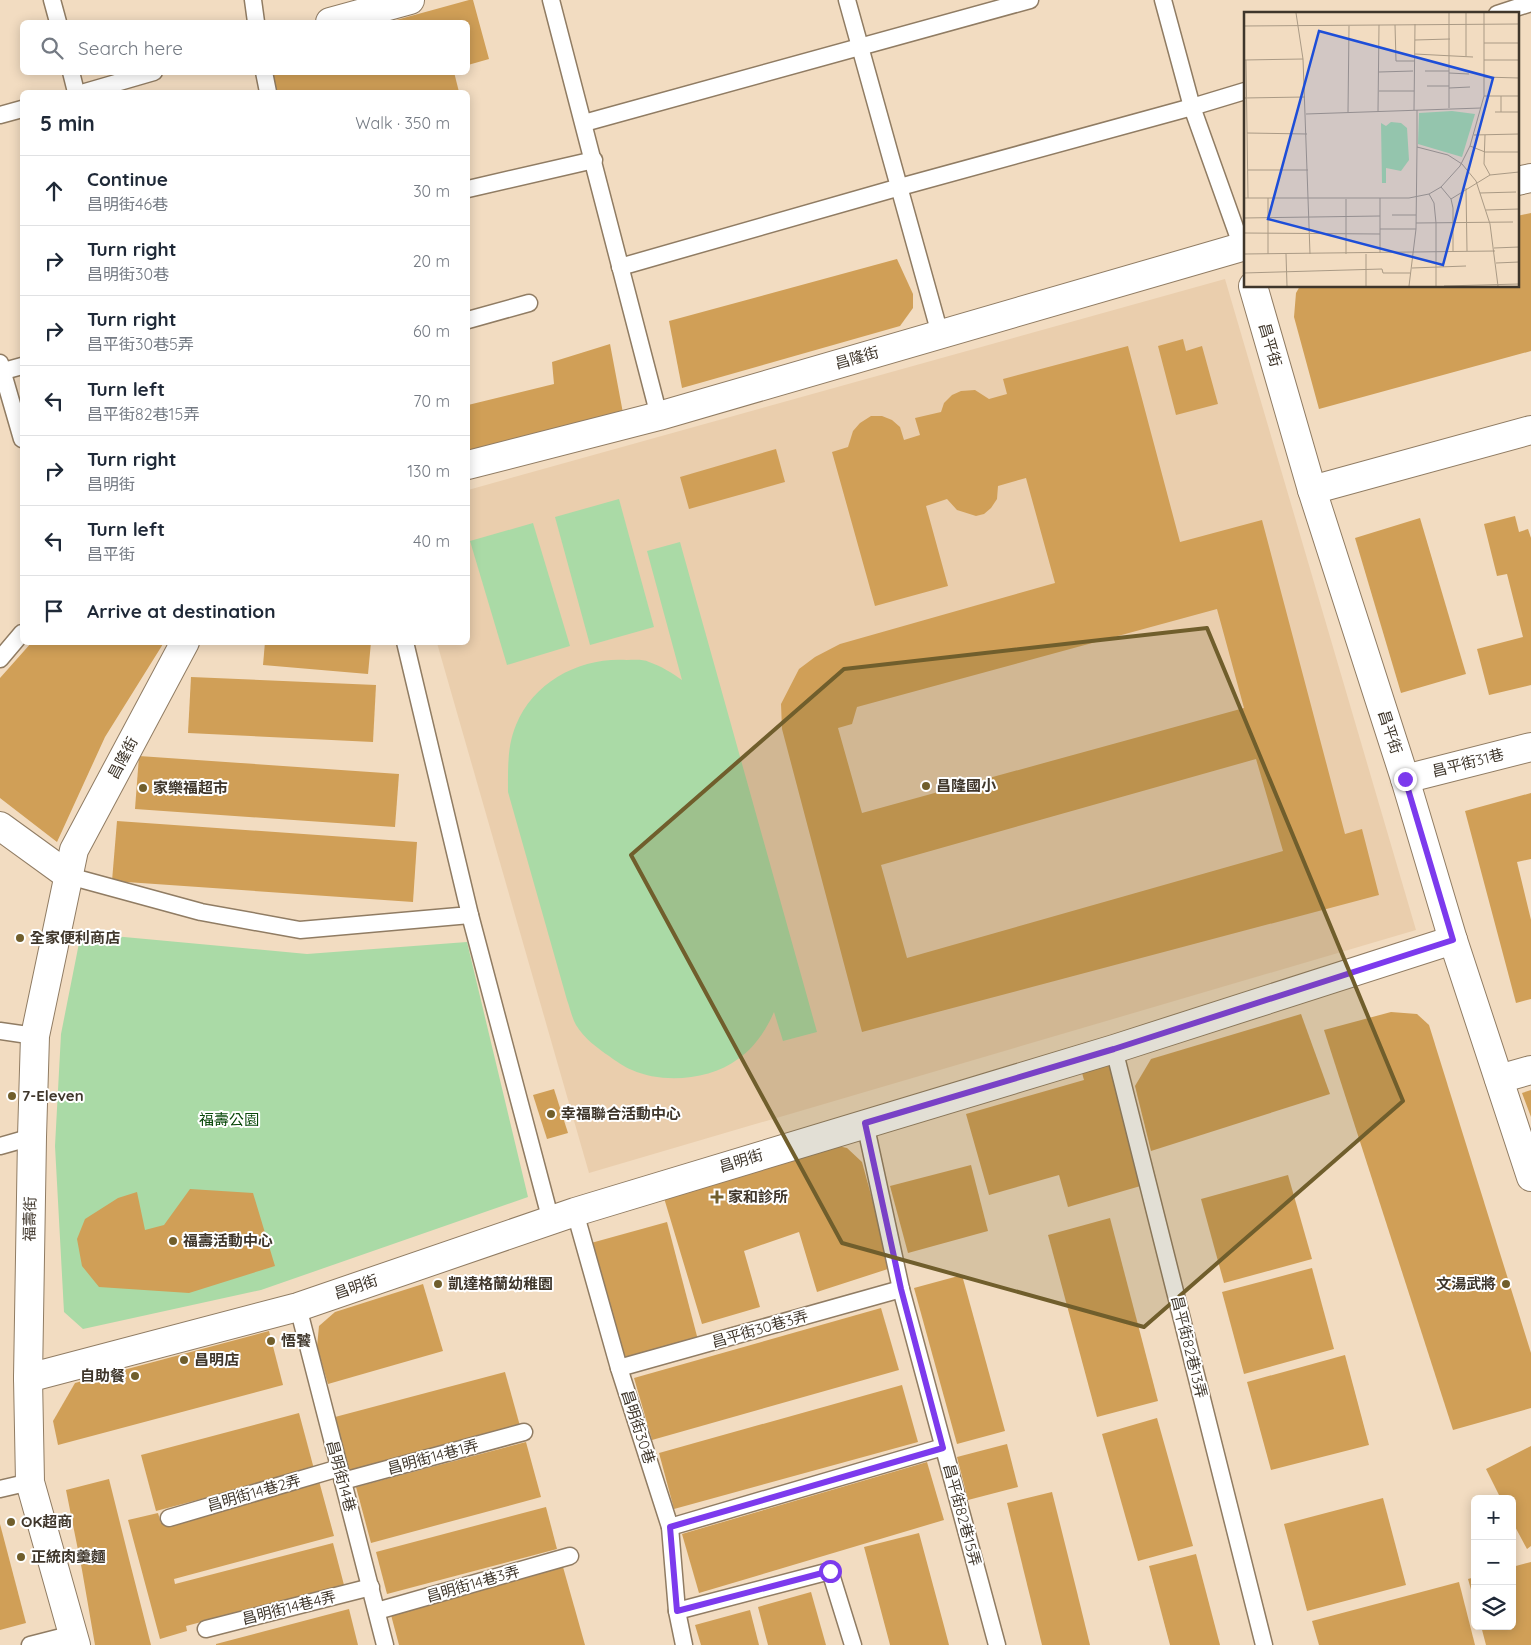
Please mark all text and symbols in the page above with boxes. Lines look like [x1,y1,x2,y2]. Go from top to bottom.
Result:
inset map [1244,12,1518,288]
search box [20,20,470,75]
icon: search [38,34,66,62]
text: Search here [78,36,183,60]
text: 5 min [40,110,95,136]
text: Walk · 350 m [355,113,450,133]
text: Continue [87,167,168,191]
icon: ahead [40,177,68,205]
text: 30 m [413,181,450,201]
text: 昌明街46巷 [87,194,168,214]
text: Turn right [87,237,176,261]
icon: right [40,247,68,275]
text: 20 m [413,251,450,271]
text: 昌明街30巷 [87,264,169,284]
text: Turn right [87,307,176,331]
icon: right [40,317,68,345]
text: 60 m [413,321,450,341]
street label: 昌平街 [1255,321,1286,369]
text: 昌平街30巷5弄 [87,334,194,354]
street label: 昌隆街 [833,342,881,373]
text: Turn left [87,377,165,401]
icon: left [40,387,68,415]
text: 70 m [413,391,450,411]
text: 昌平街82巷15弄 [87,404,199,424]
text: Turn right [87,447,176,471]
icon: right [40,457,68,485]
text: 130 m [407,461,450,481]
text: 昌明街 [87,474,135,494]
text: Turn left [87,517,165,541]
icon: left [40,527,68,555]
text: 40 m [413,531,450,551]
text: 昌平街 [87,544,135,564]
icon: arrive [40,597,68,625]
text: Arrive at destination [87,599,276,623]
street label: 昌平街 [1374,708,1406,756]
street label: 昌隆街 [104,733,142,782]
street label: 昌平街31巷 [1430,744,1506,781]
route end [1394,768,1417,791]
place label: 昌隆國小 [936,776,997,795]
place label: 家樂福超市 [153,778,228,797]
marker: 昌隆國小 [920,780,932,792]
marker: 家樂福超市 [137,782,149,794]
place label: 全家便利商店 [30,928,120,947]
marker: 全家便利商店 [14,932,26,944]
place label: 7-Eleven [22,1086,84,1105]
marker: 7-Eleven [6,1090,18,1102]
place label: 幸福聯合活動中心 [561,1104,681,1123]
marker: 幸福聯合活動中心 [545,1108,557,1120]
park label: 福壽公園 [199,1110,259,1129]
street label: 昌明街 [717,1145,765,1176]
place label: 家和診所 [728,1187,788,1206]
marker: 家和診所 [710,1190,724,1204]
street label: 福壽街 [20,1196,39,1242]
place label: 福壽活動中心 [183,1231,273,1250]
marker: 福壽活動中心 [167,1235,179,1247]
street label: 昌明街 [331,1270,380,1303]
place label: 凱達格蘭幼稚園 [448,1274,553,1293]
place label: 文湯武將 [1436,1274,1496,1293]
marker: 凱達格蘭幼稚園 [432,1278,444,1290]
marker: 文湯武將 [1500,1278,1512,1290]
street label: 昌平街82巷13弄 [1168,1294,1211,1400]
street label: 昌平街30巷3弄 [709,1306,810,1351]
place label: 悟饕 [281,1331,311,1350]
marker: 悟饕 [265,1335,277,1347]
place label: 昌明店 [194,1350,239,1369]
marker: 昌明店 [178,1354,190,1366]
place label: 自助餐 [80,1366,125,1385]
marker: 自助餐 [129,1370,141,1382]
street label: 昌明街30巷 [618,1387,659,1466]
street label: 昌明街14巷1弄 [385,1435,481,1478]
street label: 昌明街14巷 [323,1438,360,1514]
street label: 昌平街82巷15弄 [940,1462,985,1568]
street label: 昌明街14巷2弄 [205,1470,303,1515]
map controls [1471,1495,1516,1630]
button: + [1471,1495,1516,1540]
place label: OK超商 [21,1512,72,1531]
marker: OK超商 [5,1516,17,1528]
button: − [1471,1540,1516,1585]
place label: 正統肉羹麵 [31,1547,106,1566]
marker: 正統肉羹麵 [15,1551,27,1563]
route start [819,1560,842,1583]
street label: 昌明街14巷3弄 [424,1561,522,1606]
button: layers [1471,1585,1516,1630]
street label: 昌明街14巷4弄 [240,1587,338,1628]

